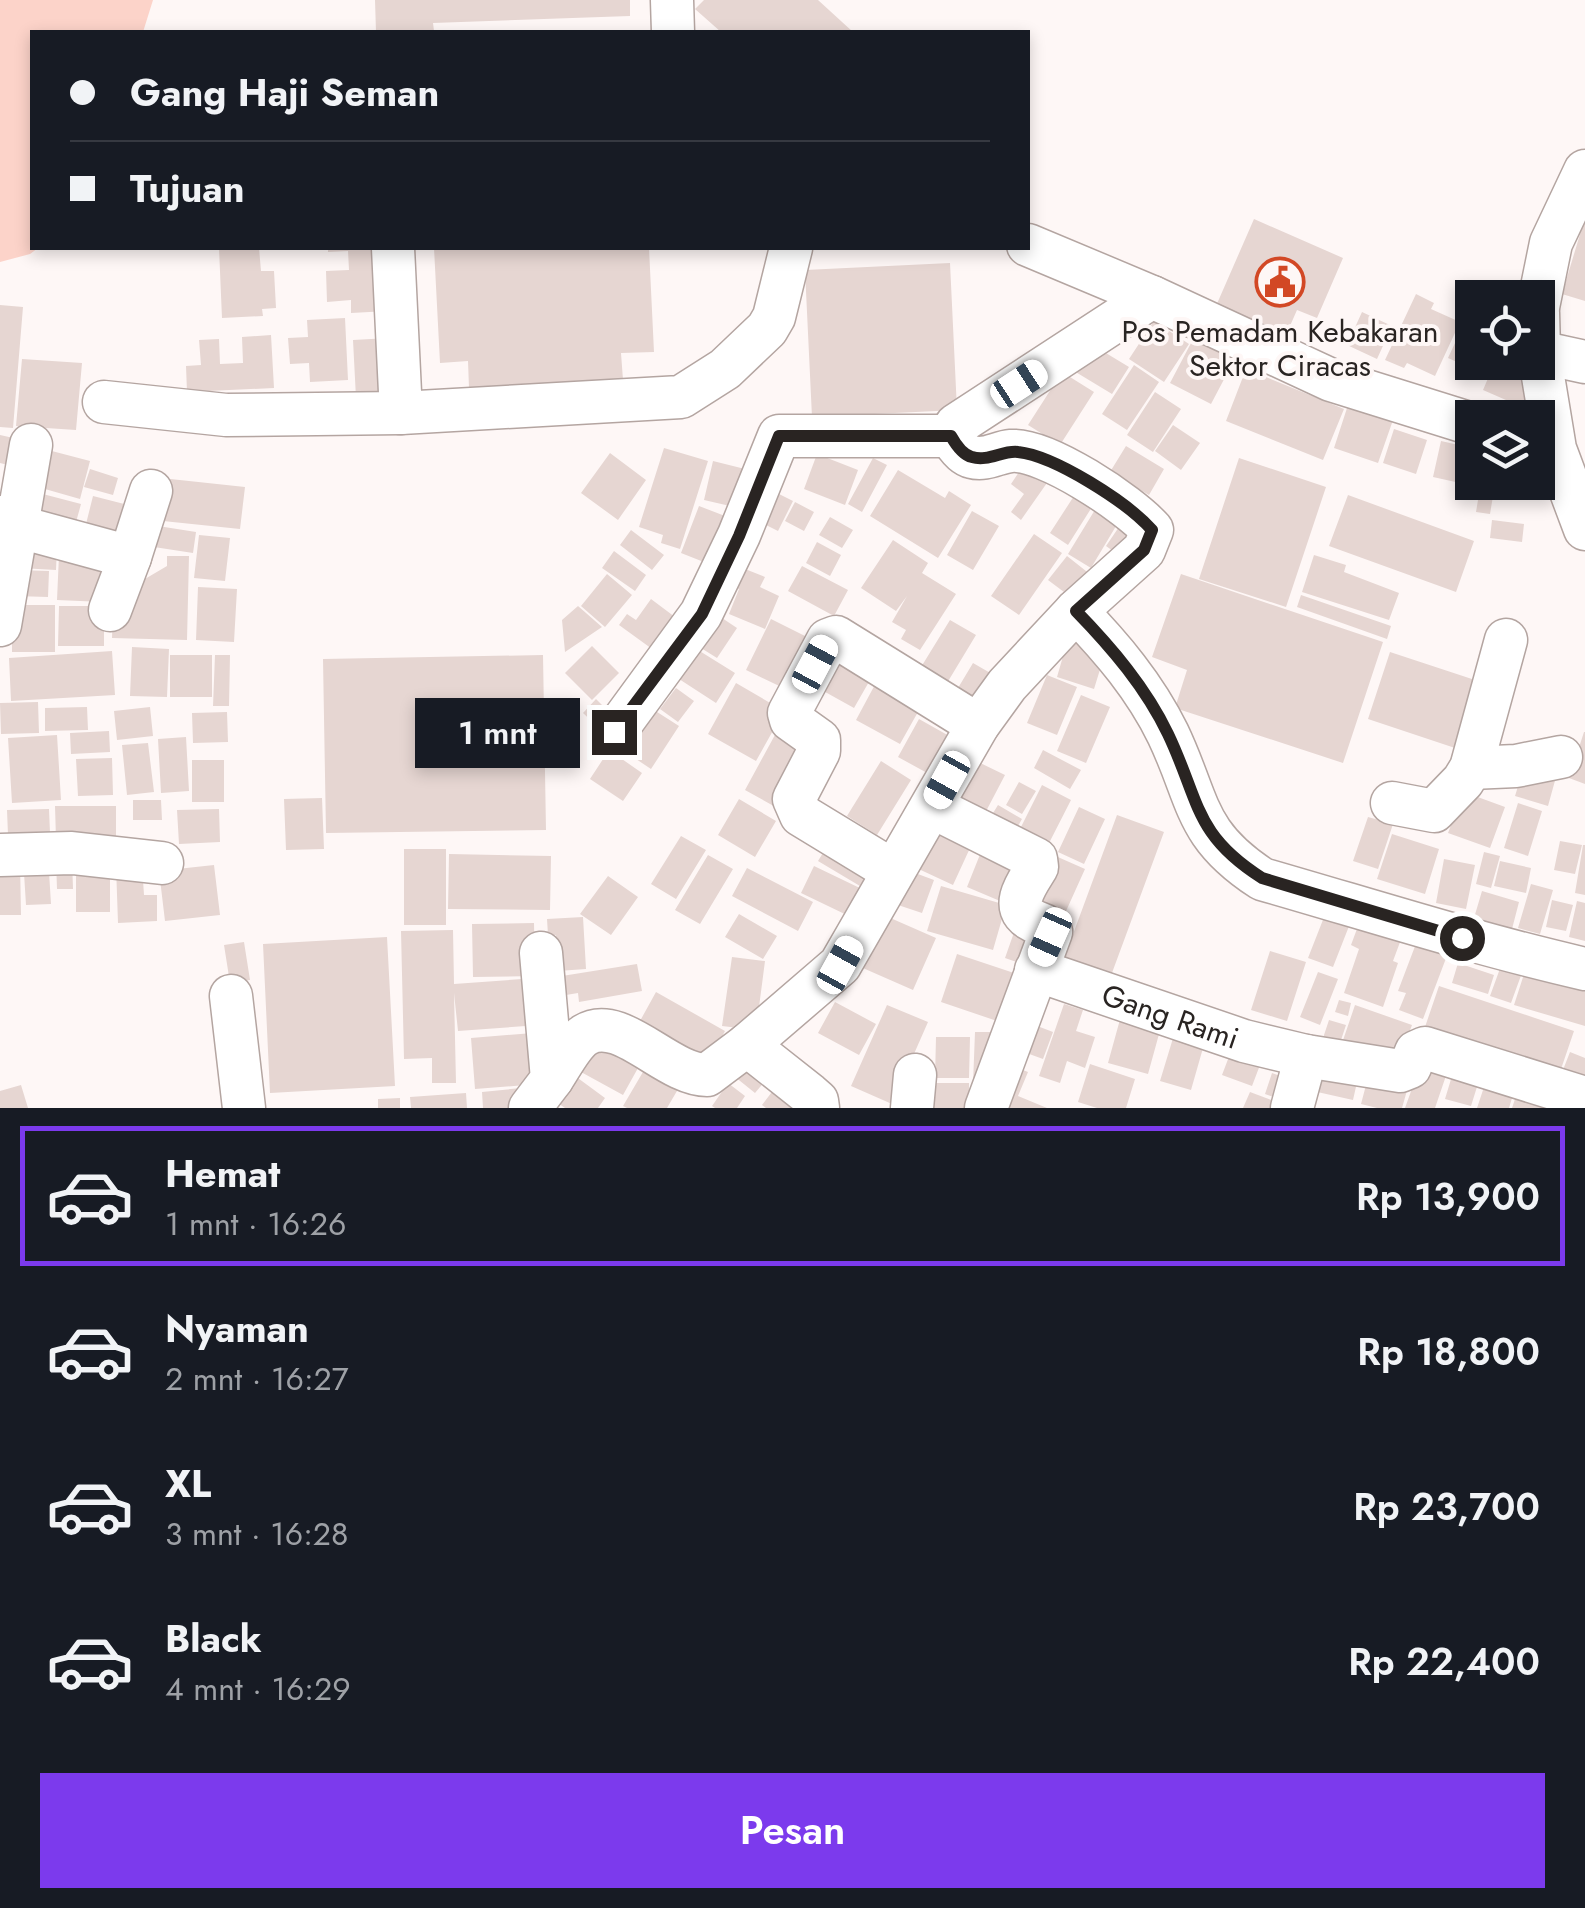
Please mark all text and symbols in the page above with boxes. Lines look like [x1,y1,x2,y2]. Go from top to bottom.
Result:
text: Gang Haji Seman [130,65,439,120]
text: Tujuan [130,161,245,216]
public building icon: Pos Pemadam Kebakaran Sektor Ciracas [1254,256,1306,308]
map controls [1455,280,1555,500]
button: locate [1455,280,1555,380]
place label: Pos Pemadam Kebakaran Sektor Ciracas [1122,310,1438,387]
car [986,355,1052,413]
button: layers [1455,400,1555,500]
car [788,630,842,698]
callout: 1 mnt [414,697,579,767]
text: 1 mnt [458,710,537,756]
route end [592,710,637,755]
car [919,746,975,814]
car [1024,903,1076,971]
route start [1440,916,1485,961]
car [812,931,868,999]
street label: Gang Rami [1096,973,1245,1059]
text: Hemat [165,1146,280,1201]
icon: car [45,1151,135,1241]
text: Rp 13,900 [1356,1169,1540,1224]
text: 1 mnt · 16:26 [165,1201,346,1247]
text: Nyaman [165,1301,309,1356]
icon: car [45,1306,135,1396]
text: Rp 18,800 [1357,1324,1540,1379]
text: 2 mnt · 16:27 [165,1356,349,1402]
text: XL [165,1456,211,1511]
icon: car [45,1461,135,1551]
text: Rp 23,700 [1353,1479,1540,1534]
text: 3 mnt · 16:28 [165,1511,348,1557]
text: Black [165,1611,262,1666]
icon: car [45,1616,135,1706]
text: Rp 22,400 [1348,1634,1540,1689]
text: 4 mnt · 16:29 [165,1666,351,1712]
button: Pesan [40,1773,1545,1888]

